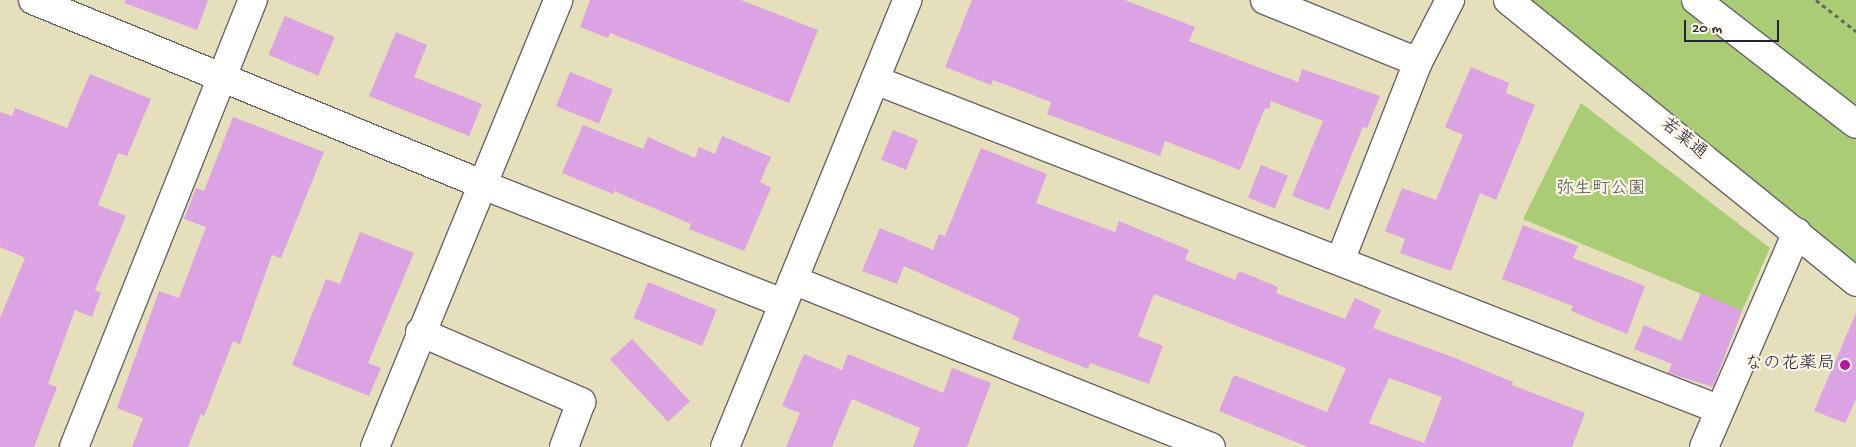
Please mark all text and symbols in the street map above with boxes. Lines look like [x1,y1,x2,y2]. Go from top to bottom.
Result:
scale bar [1686,10,1781,42]
text: 20 m [1692,20,1722,38]
street label: 若葉通 [1655,115,1711,165]
park label: 弥生町公園 [1556,179,1646,201]
place label: なの花薬局 [1745,354,1835,376]
marker: なの花薬局 [1839,359,1851,371]

